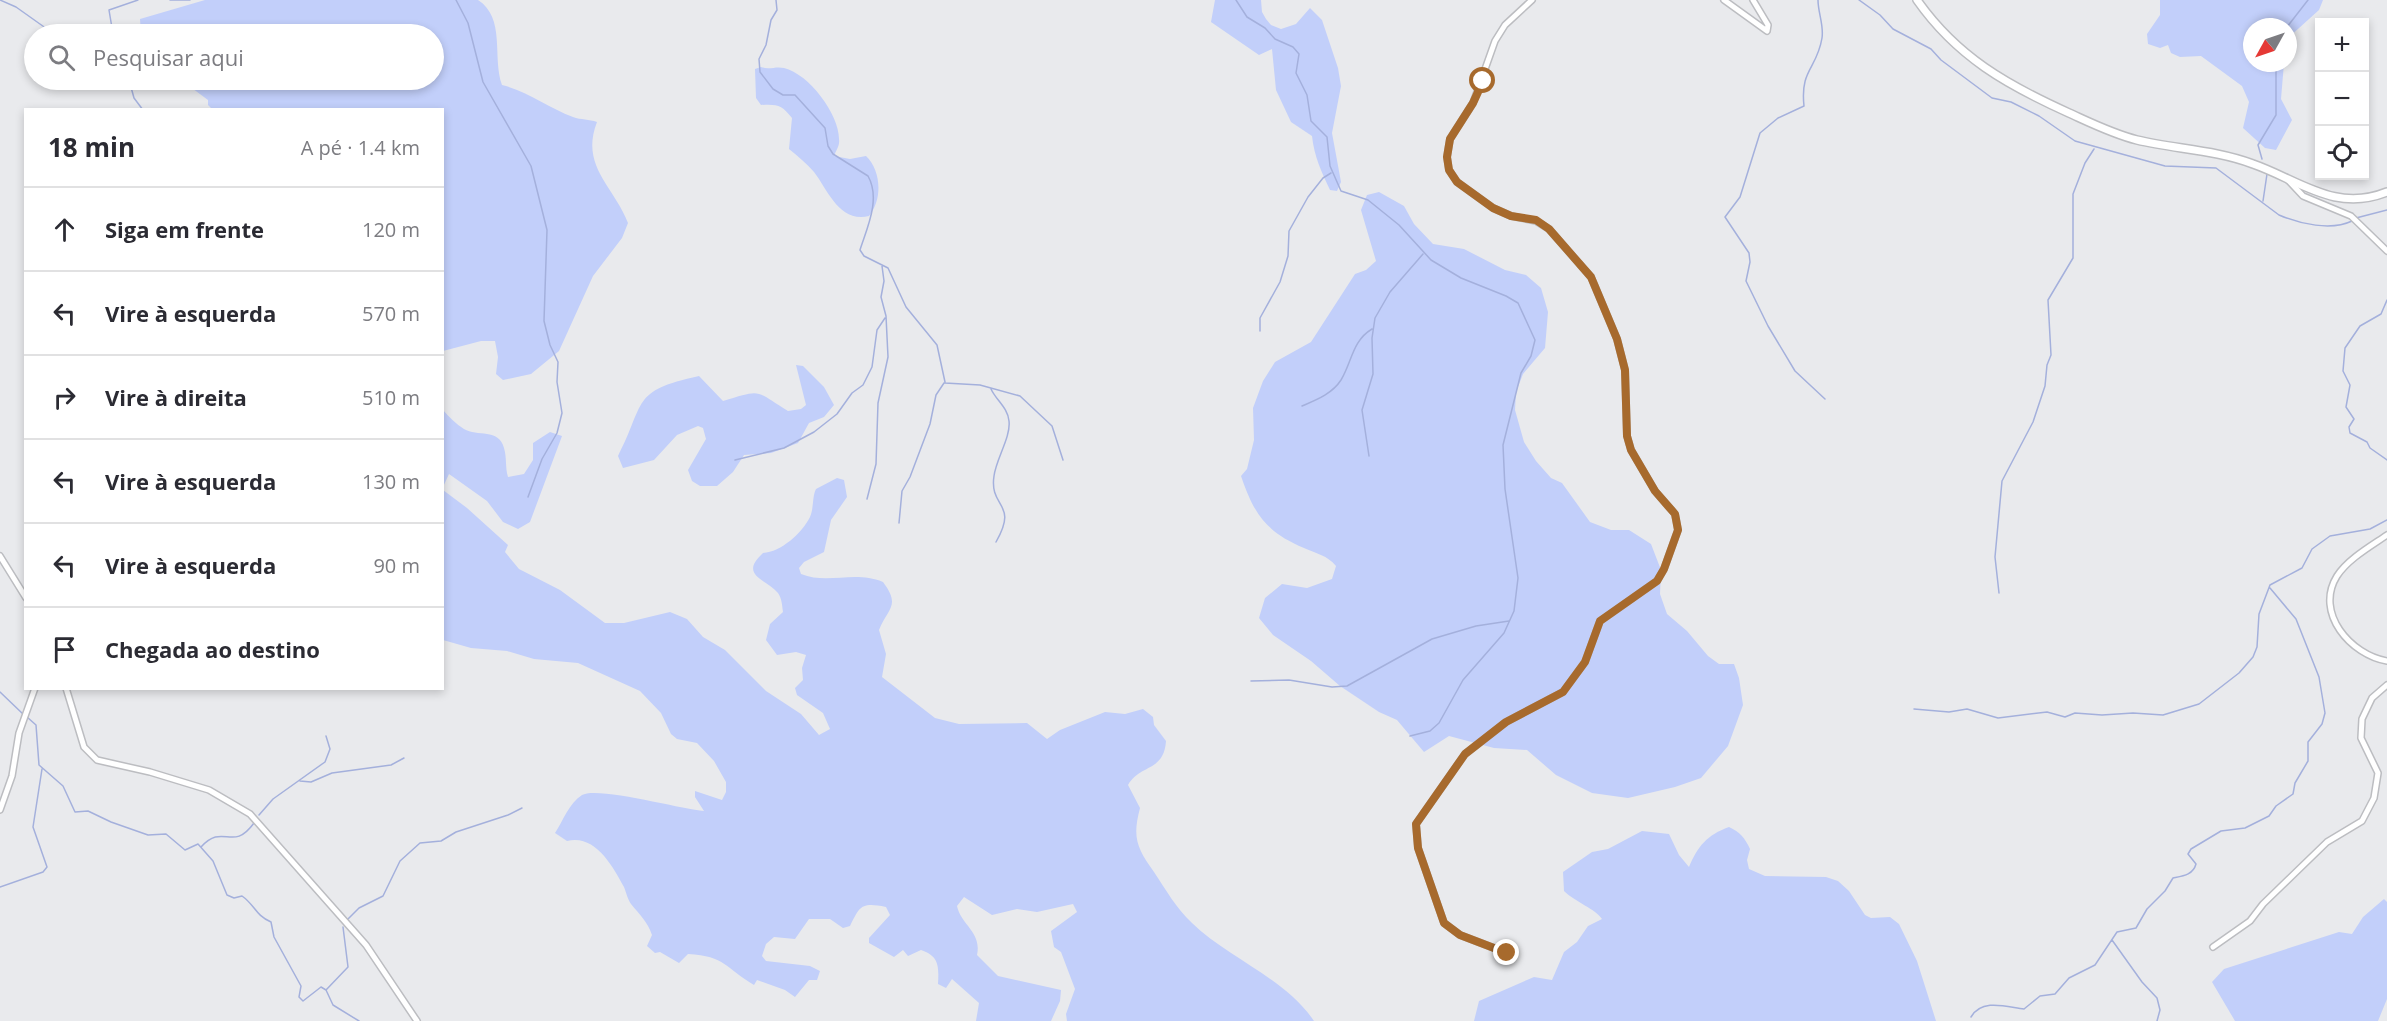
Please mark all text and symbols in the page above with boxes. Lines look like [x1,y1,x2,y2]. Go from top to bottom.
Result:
north arrow [2243,18,2297,72]
map controls [2315,18,2369,180]
button: + [2315,18,2369,72]
search box [24,24,444,90]
icon: search [45,41,78,74]
text: Pesquisar aqui [93,42,244,72]
route start [1469,67,1495,93]
button: − [2315,72,2369,126]
button: locate [2315,126,2369,180]
text: 18 min [48,129,135,165]
text: A pé · 1.4 km [301,134,420,161]
icon: ahead [48,213,81,246]
text: Siga em frente [105,214,264,244]
text: 120 m [362,216,420,243]
icon: left [48,297,81,330]
text: Vire à esquerda [105,298,276,328]
text: 570 m [362,300,420,327]
icon: right [48,381,81,414]
text: Vire à direita [105,382,247,412]
text: 510 m [362,384,420,411]
icon: left [48,465,81,498]
text: Vire à esquerda [105,466,276,496]
text: 130 m [362,468,420,495]
icon: left [48,549,81,582]
text: Vire à esquerda [105,550,276,580]
text: 90 m [373,552,420,579]
icon: arrive [48,633,81,666]
text: Chegada ao destino [105,634,320,664]
route end [1493,939,1519,965]

